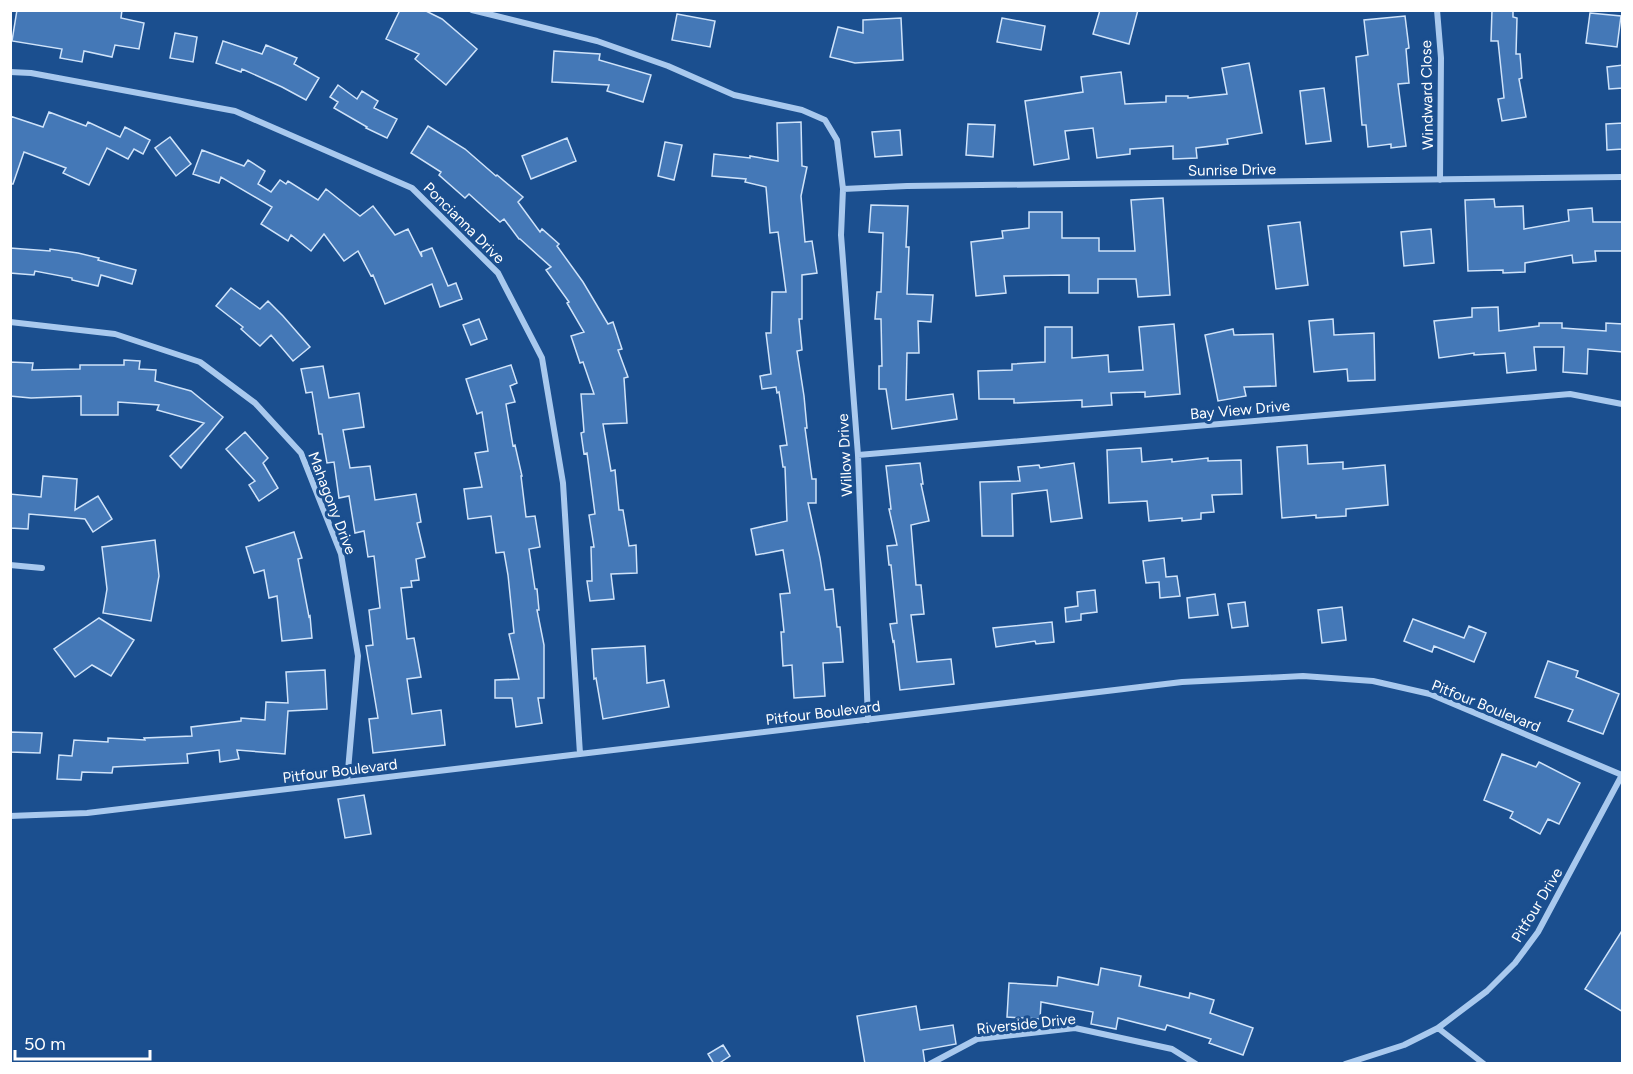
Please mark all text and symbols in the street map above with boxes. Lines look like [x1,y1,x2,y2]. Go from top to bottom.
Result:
street label: Windward Close [1417,40,1437,150]
street label: Sunrise Drive [1188,160,1276,180]
street label: Poncianna Drive [420,179,508,267]
street label: Bay View Drive [1189,397,1291,423]
street label: Willow Drive [834,413,856,497]
street label: Mahagony Drive [304,449,360,557]
street label: Pitfour Boulevard [1429,676,1543,736]
street label: Pitfour Boulevard [764,697,882,729]
street label: Pitfour Boulevard [281,755,399,787]
street label: Pitfour Drive [1508,864,1566,946]
street label: Riverside Drive [976,1010,1076,1038]
scale bar [15,1023,150,1061]
text: 50 m [24,1033,66,1055]

